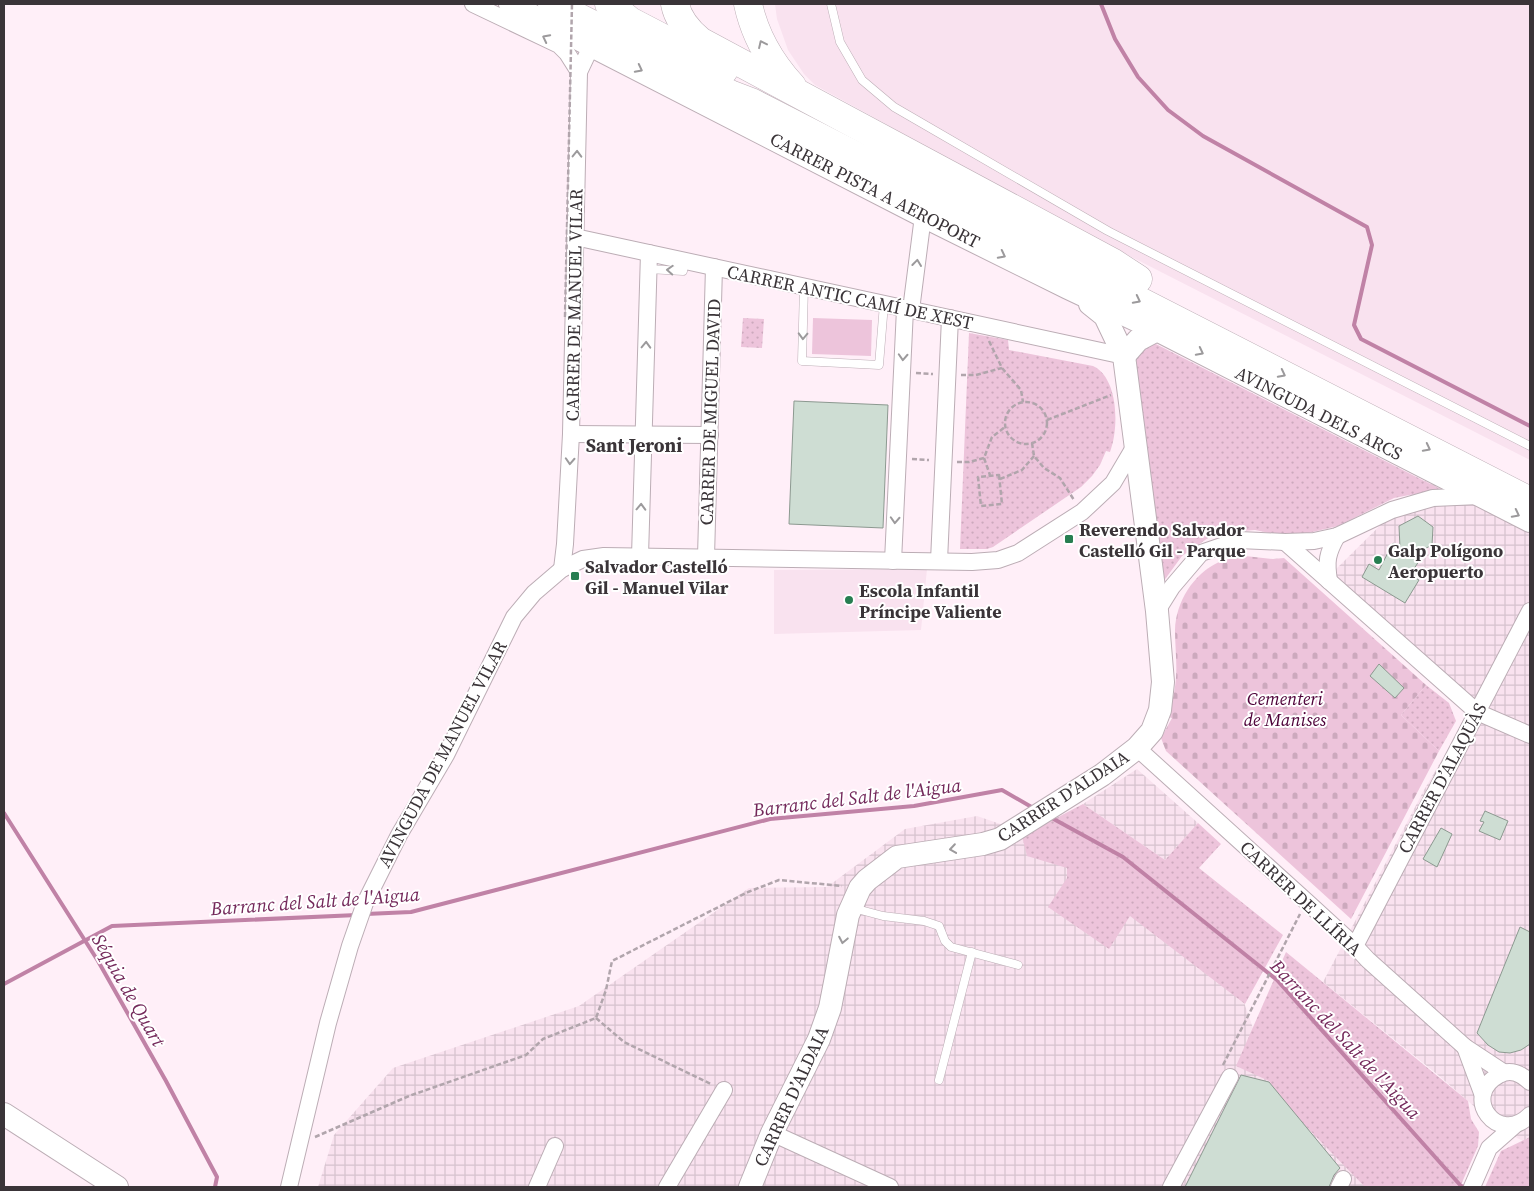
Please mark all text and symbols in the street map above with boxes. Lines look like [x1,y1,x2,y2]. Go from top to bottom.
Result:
one-way arrow [542,34,551,44]
one-way arrow [758,40,768,49]
one-way arrow [634,63,643,73]
street label: CARRER PISTA A AEROPORT [766,126,984,254]
one-way arrow [572,150,582,158]
street label: CARRER DE MANUEL VILAR [559,188,589,422]
one-way arrow [997,249,1006,259]
one-way arrow [911,258,922,266]
street label: CARRER ANTIC CAMÍ DE XEST [725,259,975,335]
one-way arrow [666,265,674,275]
one-way arrow [1132,294,1141,304]
street label: CARRER DE MIGUEL DAVID [694,298,726,526]
one-way arrow [797,332,808,340]
one-way arrow [641,341,651,348]
one-way arrow [1195,346,1204,356]
one-way arrow [897,354,908,362]
street label: AVINGUDA DELS ARCS [1231,360,1407,466]
one-way arrow [1277,368,1286,378]
district label: Sant Jeroni [586,432,682,458]
one-way arrow [1421,442,1430,452]
one-way arrow [564,457,575,465]
one-way arrow [636,503,646,511]
one-way arrow [1511,508,1520,518]
one-way arrow [890,516,901,524]
place label: Reverendo Salvador Castelló Gil - Parque [1079,517,1246,563]
marker: Reverendo Salvador Castelló Gil - Parque [1063,533,1075,545]
place label: Galp Polígono Aeropuerto [1388,538,1503,584]
place label: Salvador Castelló Gil - Manuel Vilar [585,554,729,600]
marker: Galp Polígono Aeropuerto [1372,554,1384,566]
marker: Salvador Castelló Gil - Manuel Vilar [569,570,581,582]
place label: Escola Infantil Príncipe Valiente [859,578,1002,624]
marker: Escola Infantil Príncipe Valiente [843,594,855,606]
street label: AVINGUDA DE MANUEL VILAR [371,636,513,872]
park label: Cementeri de Manises [1244,686,1327,732]
street label: CARRER D’ALAQUÀS [1392,698,1492,858]
street label: CARRER D’ALDAIA [992,744,1134,848]
water label: Barranc del Salt de l'Aigua [750,771,963,823]
street label: CARRER DE LLÍRIA [1235,835,1367,961]
one-way arrow [948,843,957,853]
water label: Barranc del Salt de l'Aigua [208,881,421,921]
water label: Séquia de Quart [86,929,172,1052]
one-way arrow [839,936,849,945]
water label: Barranc del Salt de l'Aigua [1264,953,1427,1125]
street label: CARRER D’ALDAIA [747,1022,835,1170]

